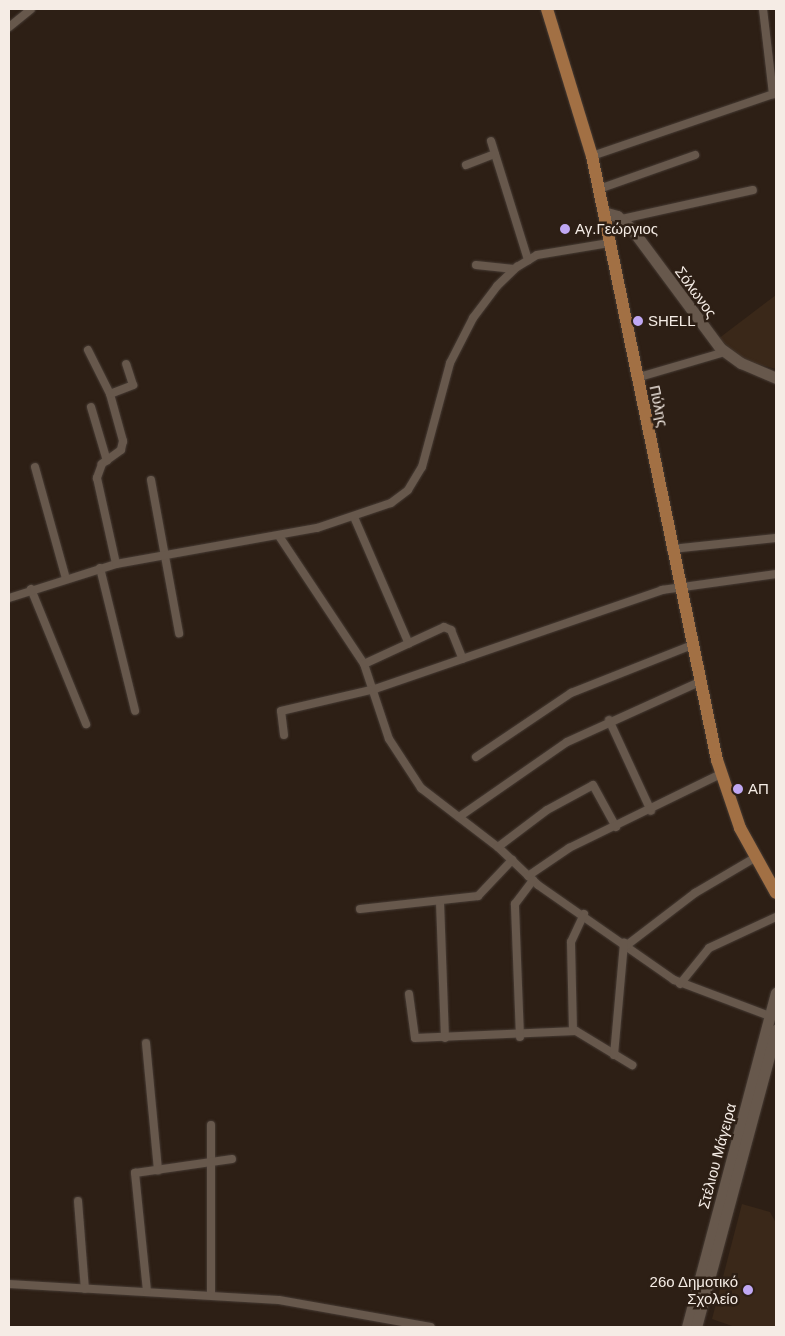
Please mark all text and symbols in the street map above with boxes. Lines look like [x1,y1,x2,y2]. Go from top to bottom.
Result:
place label: Αγ.Γεώργιος [575,220,658,238]
marker: Αγ.Γεώργιος [559,223,571,235]
street label: Σόλωνος [671,263,721,321]
place label: SHELL [648,312,696,330]
marker: SHELL [632,315,644,327]
street label: Πύλης [646,384,672,428]
place label: ΑΠ [748,780,769,798]
marker: ΑΠ [732,783,744,795]
street label: Στέλιου Μάγειρα [694,1101,740,1211]
place label: 26ο Δημοτικό Σχολείο [649,1272,738,1307]
marker: 26ο Δημοτικό Σχολείο [742,1284,754,1296]

